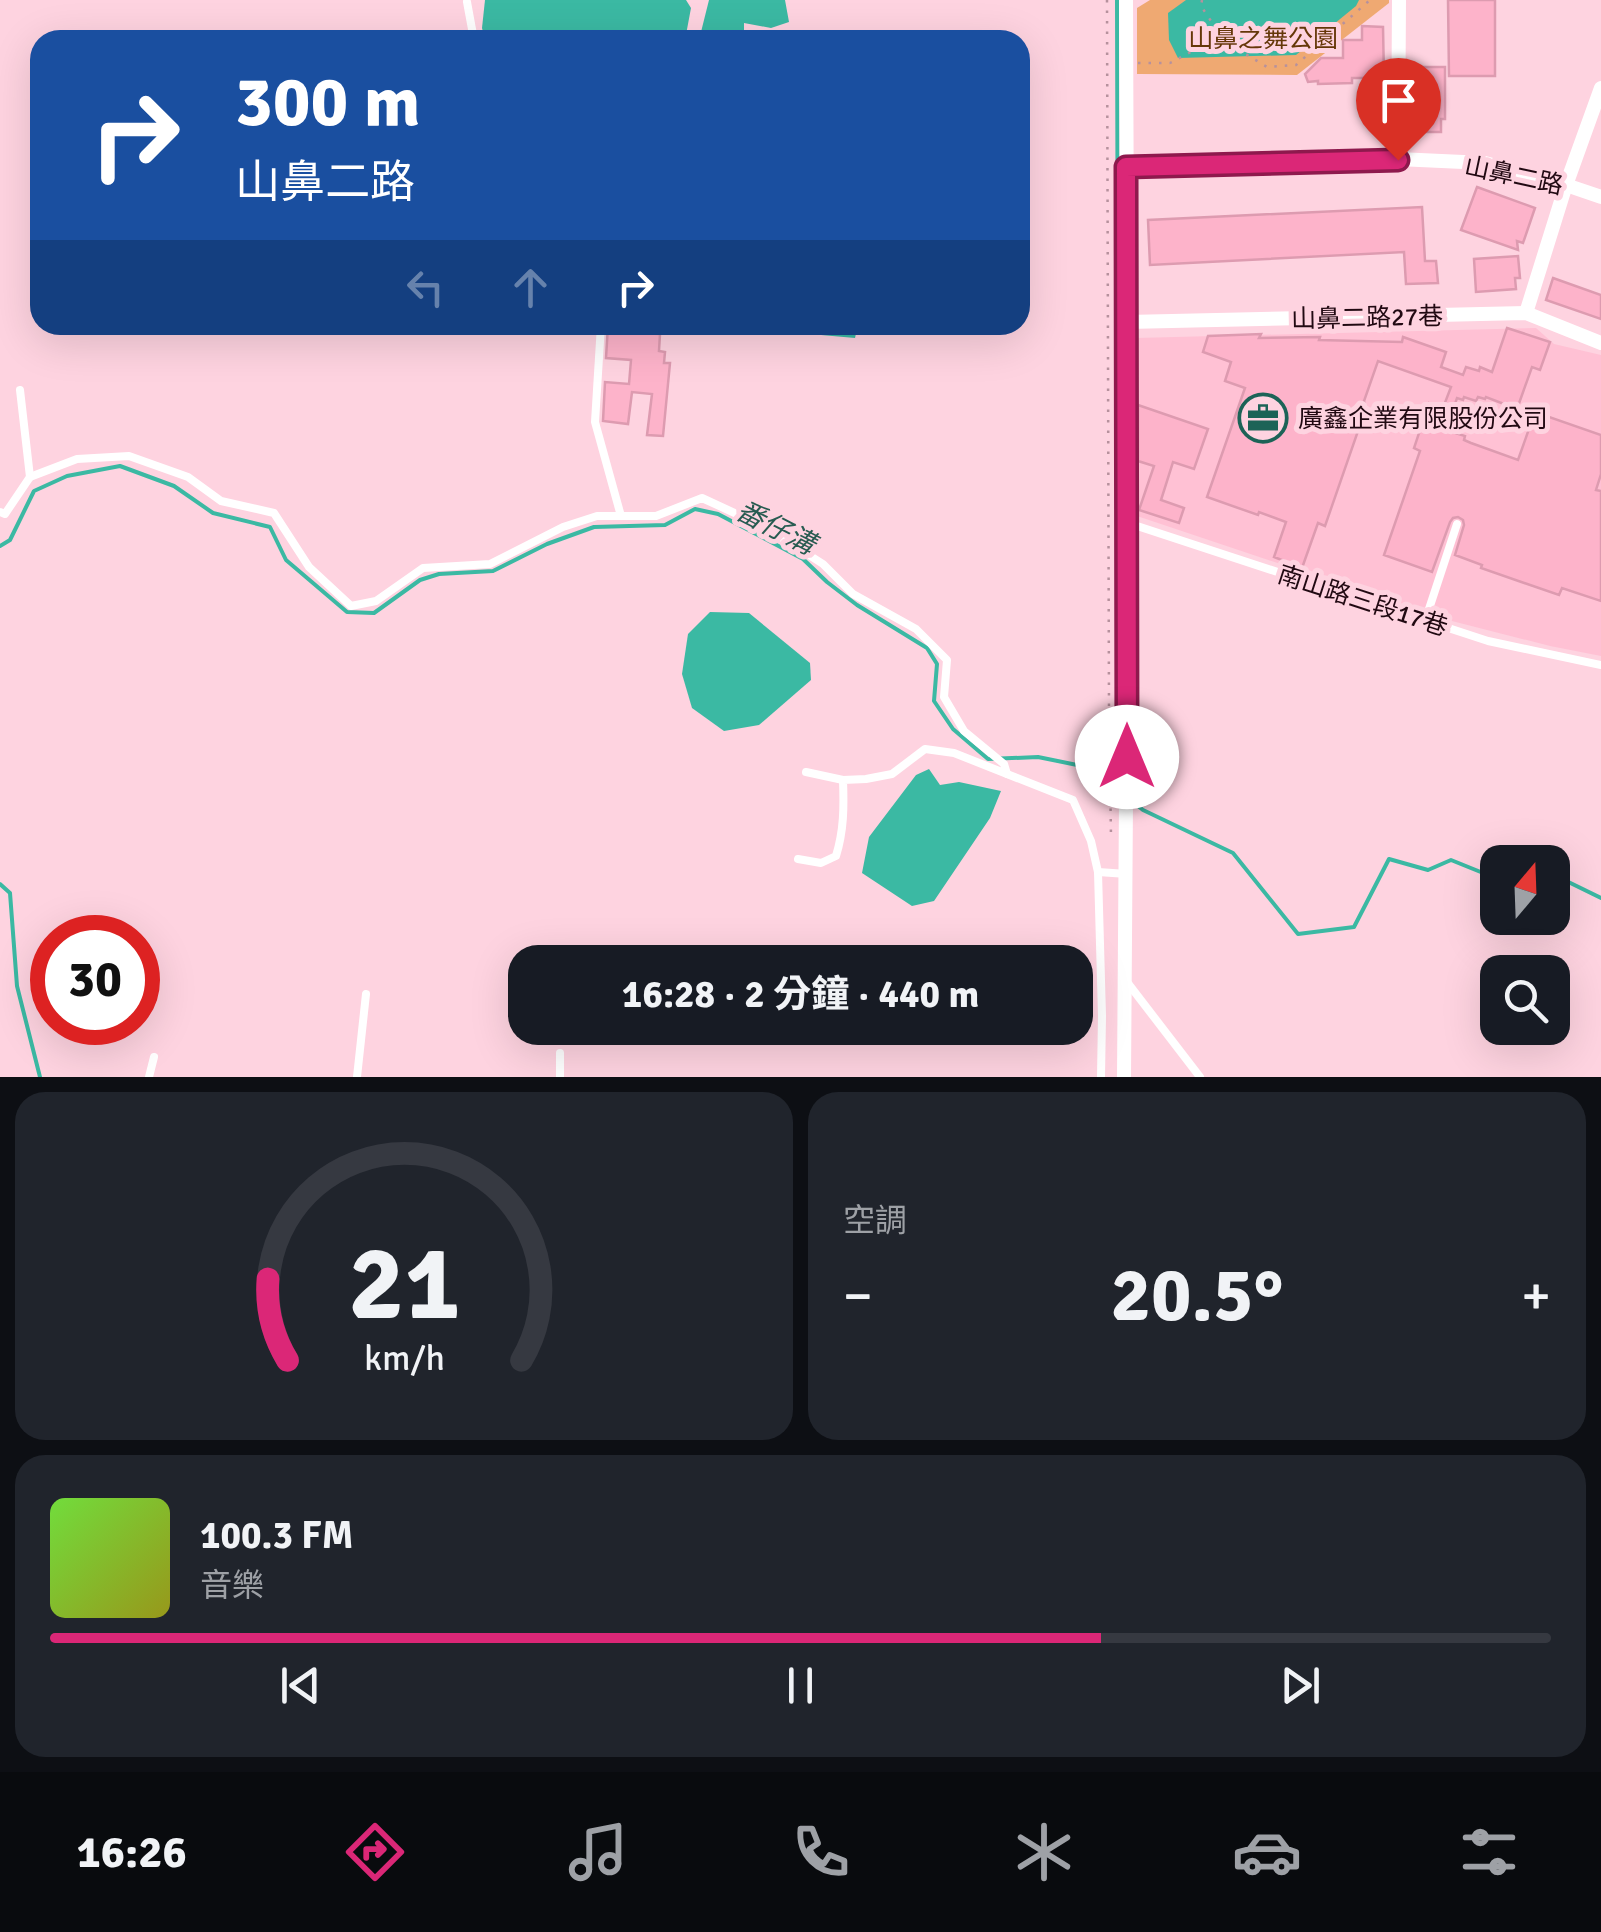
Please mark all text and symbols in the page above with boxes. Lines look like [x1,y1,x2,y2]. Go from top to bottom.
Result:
park label: 山鼻之舞公園 [1188,23,1338,54]
pin [1356,58,1441,161]
text: 300 m [235,59,420,145]
icon: right [70,70,200,200]
icon: arrive [1371,73,1426,128]
street label: 山鼻二路 [1462,150,1566,201]
text: 山鼻二路 [235,155,415,210]
icon: left [398,260,453,315]
icon: ahead [503,260,558,315]
icon: right [608,260,663,315]
street label: 山鼻二路27巷 [1291,301,1443,334]
office icon: 廣鑫企業有限股份公司 [1237,392,1289,444]
place label: 廣鑫企業有限股份公司 [1298,403,1548,434]
water label: 番仔溝 [730,494,824,564]
street label: 南山路三段17巷 [1274,558,1452,643]
position arrow [1075,705,1179,809]
north arrow [1480,845,1570,935]
map controls [1480,845,1570,1045]
speed limit sign: 30 [30,915,160,1045]
button: search [1480,955,1570,1045]
text: 16:28 · 2 分鐘 · 440 m [622,971,979,1018]
text: 空調 [843,1201,907,1240]
text: 21 [348,1220,460,1348]
text: 20.5° [1111,1249,1284,1342]
text: − [843,1262,873,1330]
text: + [1521,1262,1551,1330]
text: km/h [364,1336,444,1380]
text: 100.3 FM [200,1512,353,1559]
text: 音樂 [200,1566,264,1605]
icon: previous [273,1658,328,1713]
icon: pause [773,1658,828,1713]
icon: next [1273,1658,1328,1713]
icon: directions [340,1817,410,1887]
icon: music [563,1817,633,1887]
icon: phone [786,1817,856,1887]
icon: climate [1009,1817,1079,1887]
icon: car [1232,1817,1302,1887]
icon: filters [1454,1817,1524,1887]
text: 16:26 [76,1825,187,1880]

